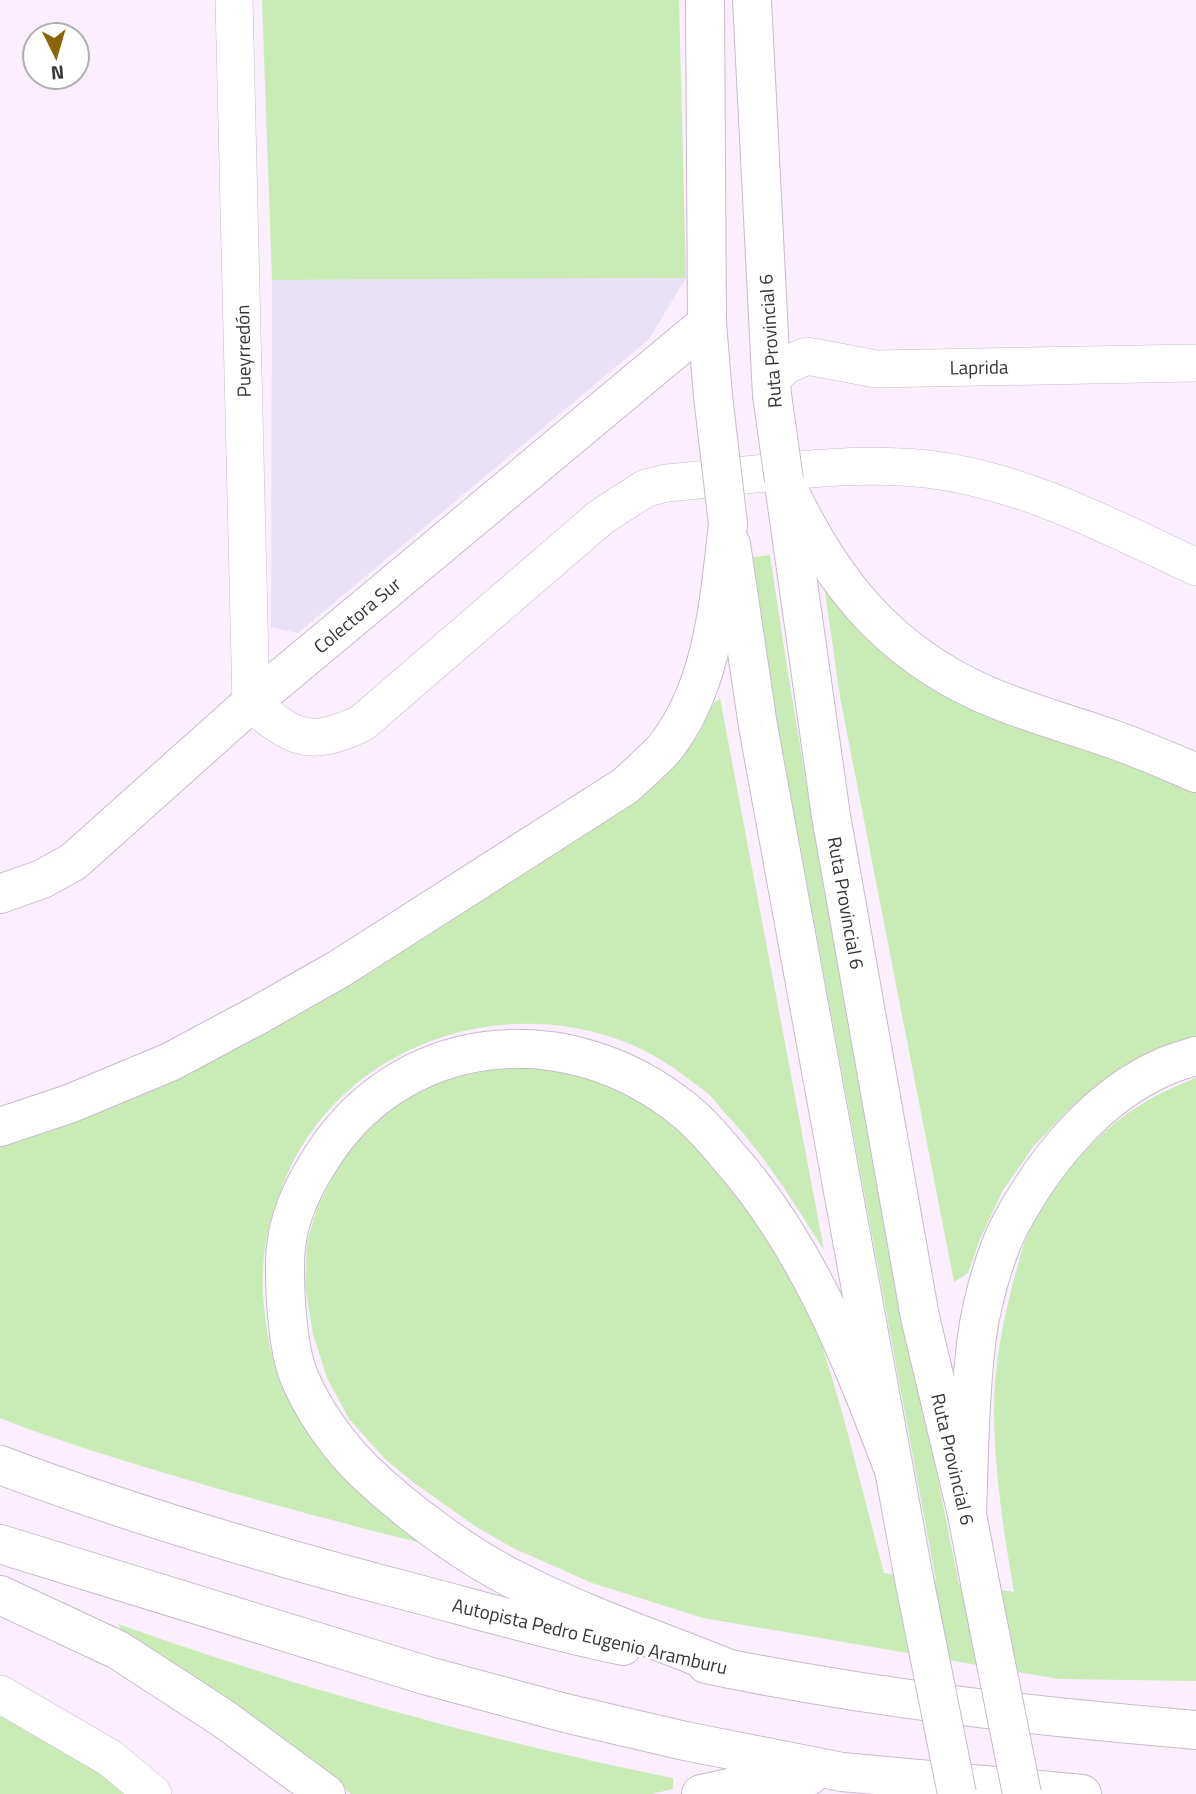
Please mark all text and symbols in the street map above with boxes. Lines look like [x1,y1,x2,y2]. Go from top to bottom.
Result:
north arrow [21,21,91,91]
text: N [50,58,65,88]
street label: Ruta Provincial 6 [750,273,789,409]
street label: Pueyrredón [227,304,258,398]
street label: Laprida [949,351,1009,382]
street label: Colectora Sur [307,569,407,660]
street label: Ruta Provincial 6 [821,834,872,972]
street label: Ruta Provincial 6 [924,1390,983,1528]
street label: Autopista Pedro Eugenio Aramburu [450,1590,730,1681]

